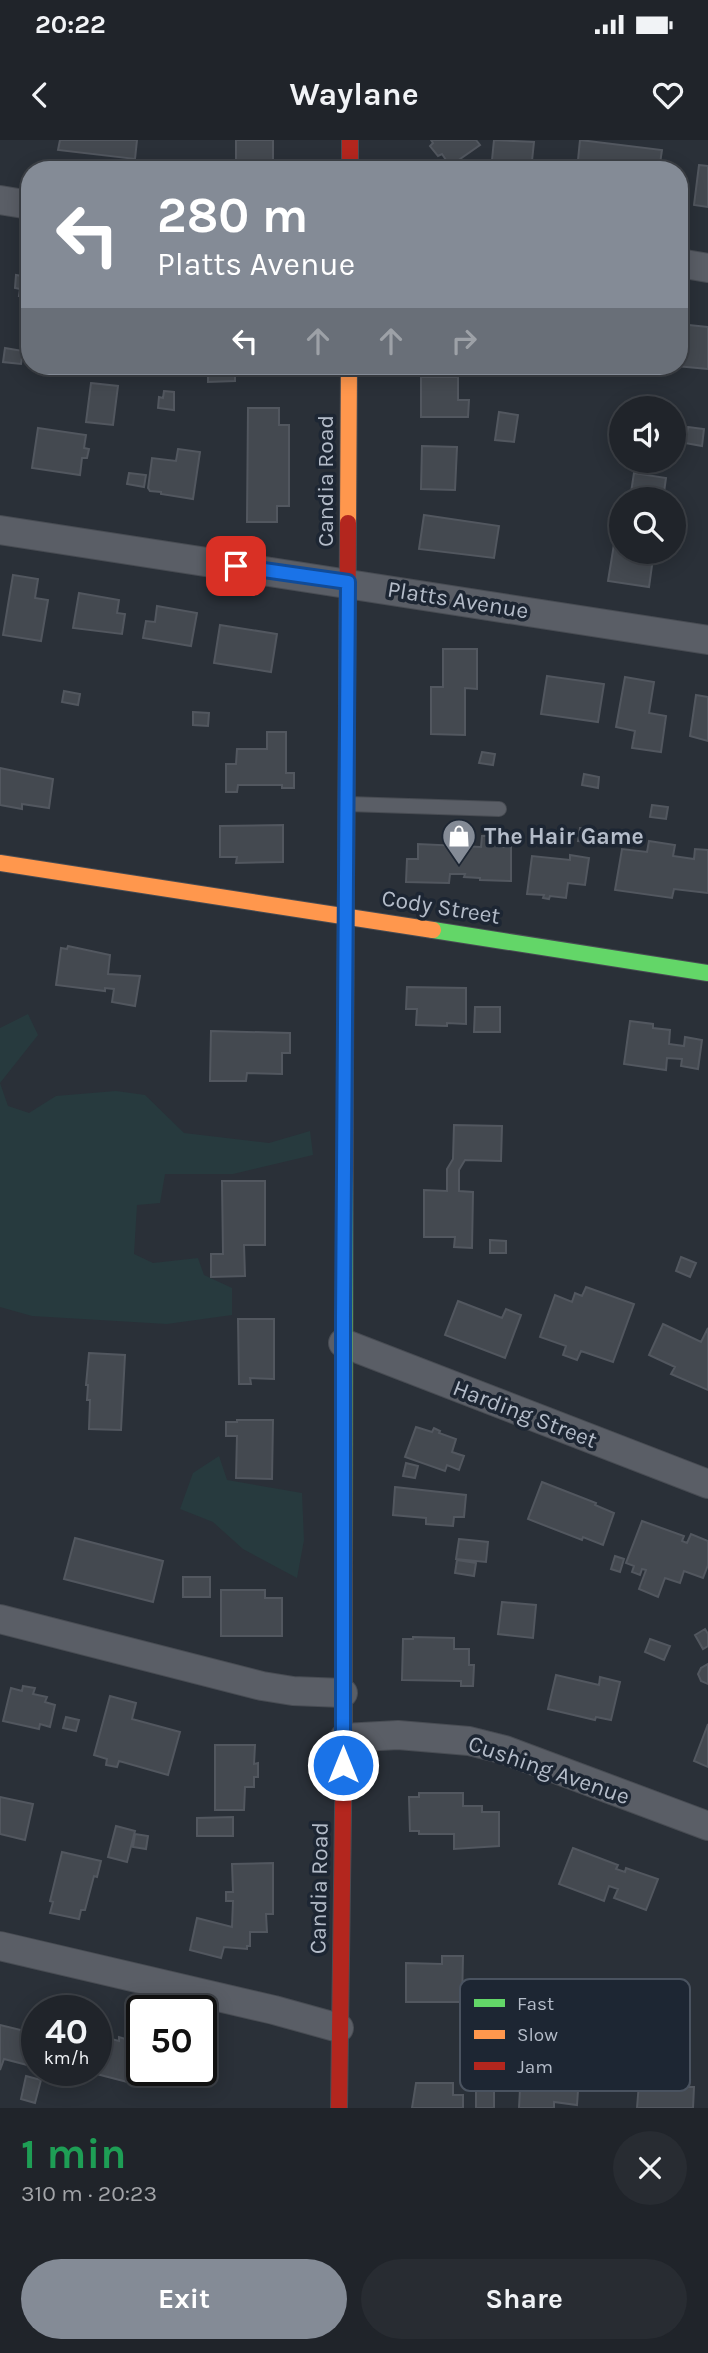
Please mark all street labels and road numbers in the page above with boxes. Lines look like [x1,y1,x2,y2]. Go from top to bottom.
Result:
street label: Candia Road [312,415,339,547]
street label: Platts Avenue [386,576,530,624]
street label: Cody Street [380,884,503,930]
street label: Harding Street [449,1374,601,1454]
street label: Cushing Avenue [465,1730,633,1810]
street label: Candia Road [304,1822,334,1954]

